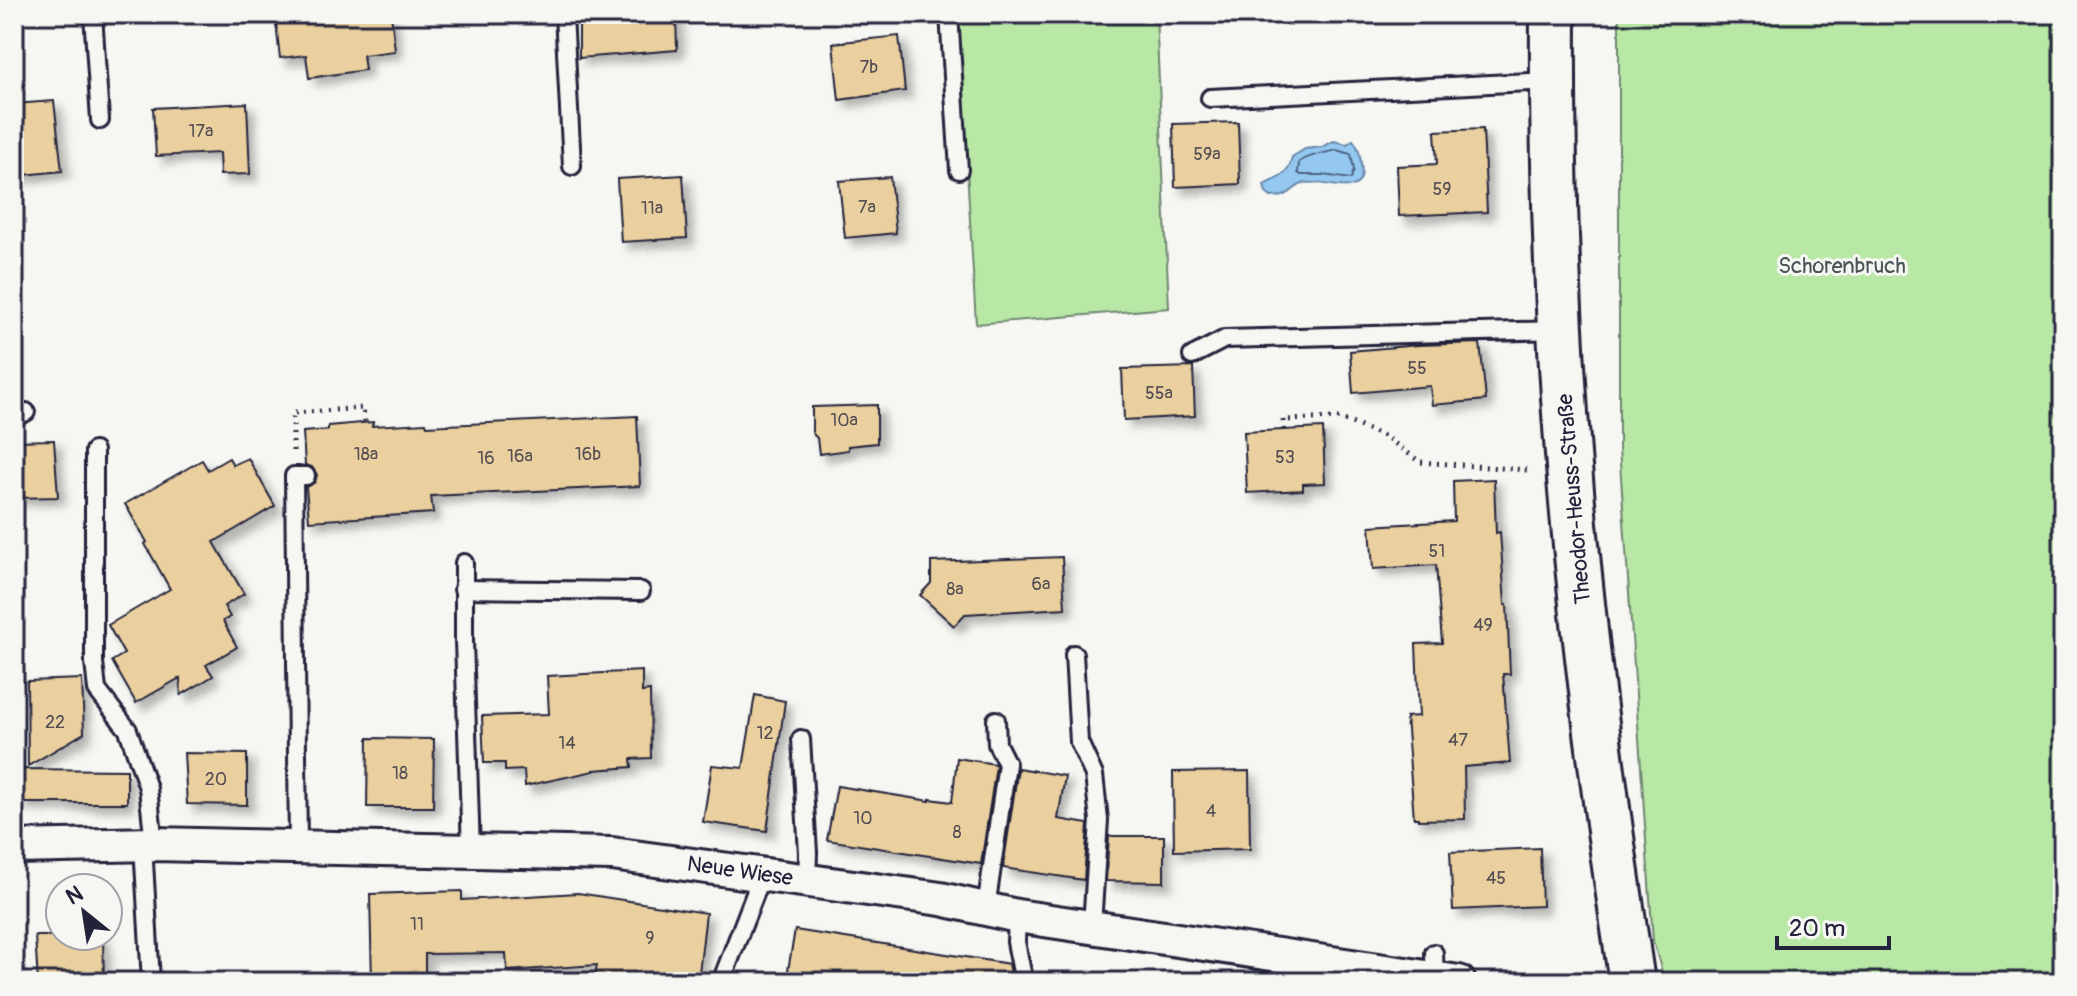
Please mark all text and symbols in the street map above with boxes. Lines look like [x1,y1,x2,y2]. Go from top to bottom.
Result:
house number: 7b [860,56,878,79]
house number: 17a [189,120,213,143]
house number: 59a [1193,143,1221,166]
house number: 59 [1432,178,1452,201]
house number: 7a [858,196,876,219]
house number: 11a [641,197,663,220]
park label: Schorenbruch [1778,252,1906,280]
house number: 55 [1407,357,1427,380]
house number: 55a [1145,382,1173,405]
street label: Theodor-Heuss-Straße [1551,392,1597,605]
house number: 10a [830,409,858,432]
house number: 18a [354,443,378,466]
house number: 16b [575,443,601,466]
house number: 16a [507,445,533,468]
house number: 53 [1275,446,1295,469]
house number: 16 [477,447,495,470]
house number: 51 [1429,540,1445,563]
house number: 6a [1032,573,1050,596]
house number: 8a [946,578,964,601]
house number: 49 [1473,614,1493,637]
house number: 22 [45,711,65,734]
house number: 12 [756,722,774,745]
house number: 47 [1448,729,1468,752]
house number: 14 [558,732,576,755]
house number: 18 [392,762,408,785]
house number: 20 [205,768,227,791]
house number: 4 [1206,800,1217,823]
house number: 10 [853,807,873,830]
house number: 8 [952,821,962,844]
street label: Neue Wiese [685,850,795,892]
house number: 45 [1486,867,1506,890]
north arrow [44,872,124,952]
text: N [61,880,88,911]
scale bar [1777,900,1889,950]
house number: 11 [410,913,424,936]
text: 20 m [1789,914,1845,943]
house number: 9 [645,927,655,950]

